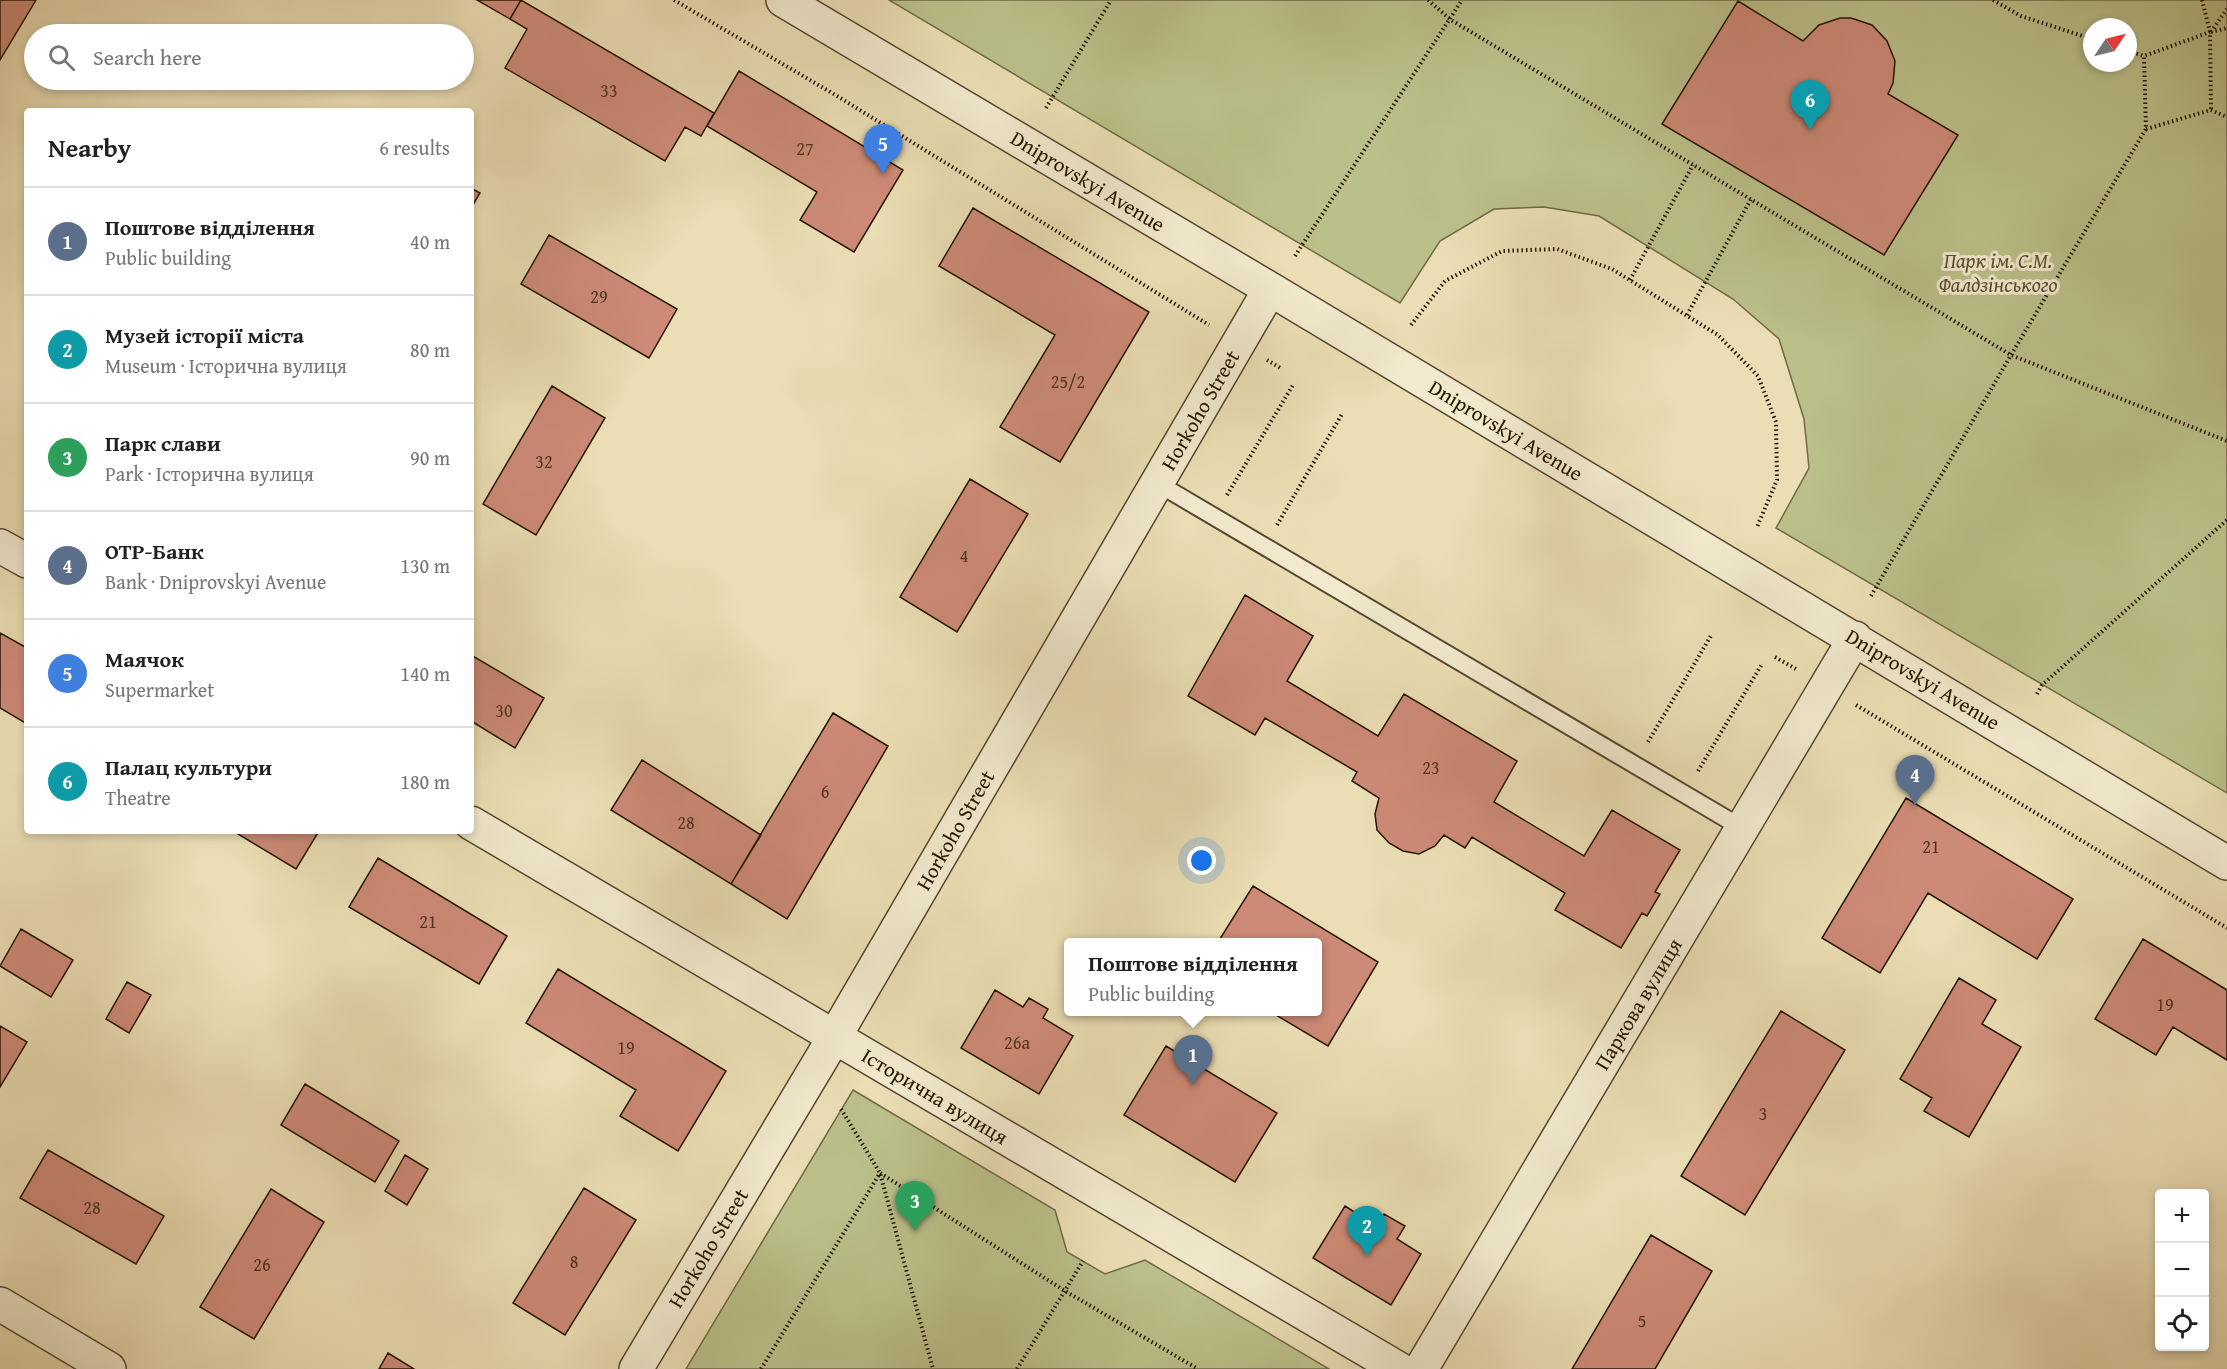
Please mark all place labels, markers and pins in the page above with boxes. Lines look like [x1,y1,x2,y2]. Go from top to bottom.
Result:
pin: 6 [1790,80,1830,130]
pin: 5 [864,124,902,174]
pin: 4 [1896,756,1934,805]
pin: 1 [1174,1036,1212,1085]
pin: 3 [896,1182,934,1231]
pin: 2 [1348,1206,1386,1256]

